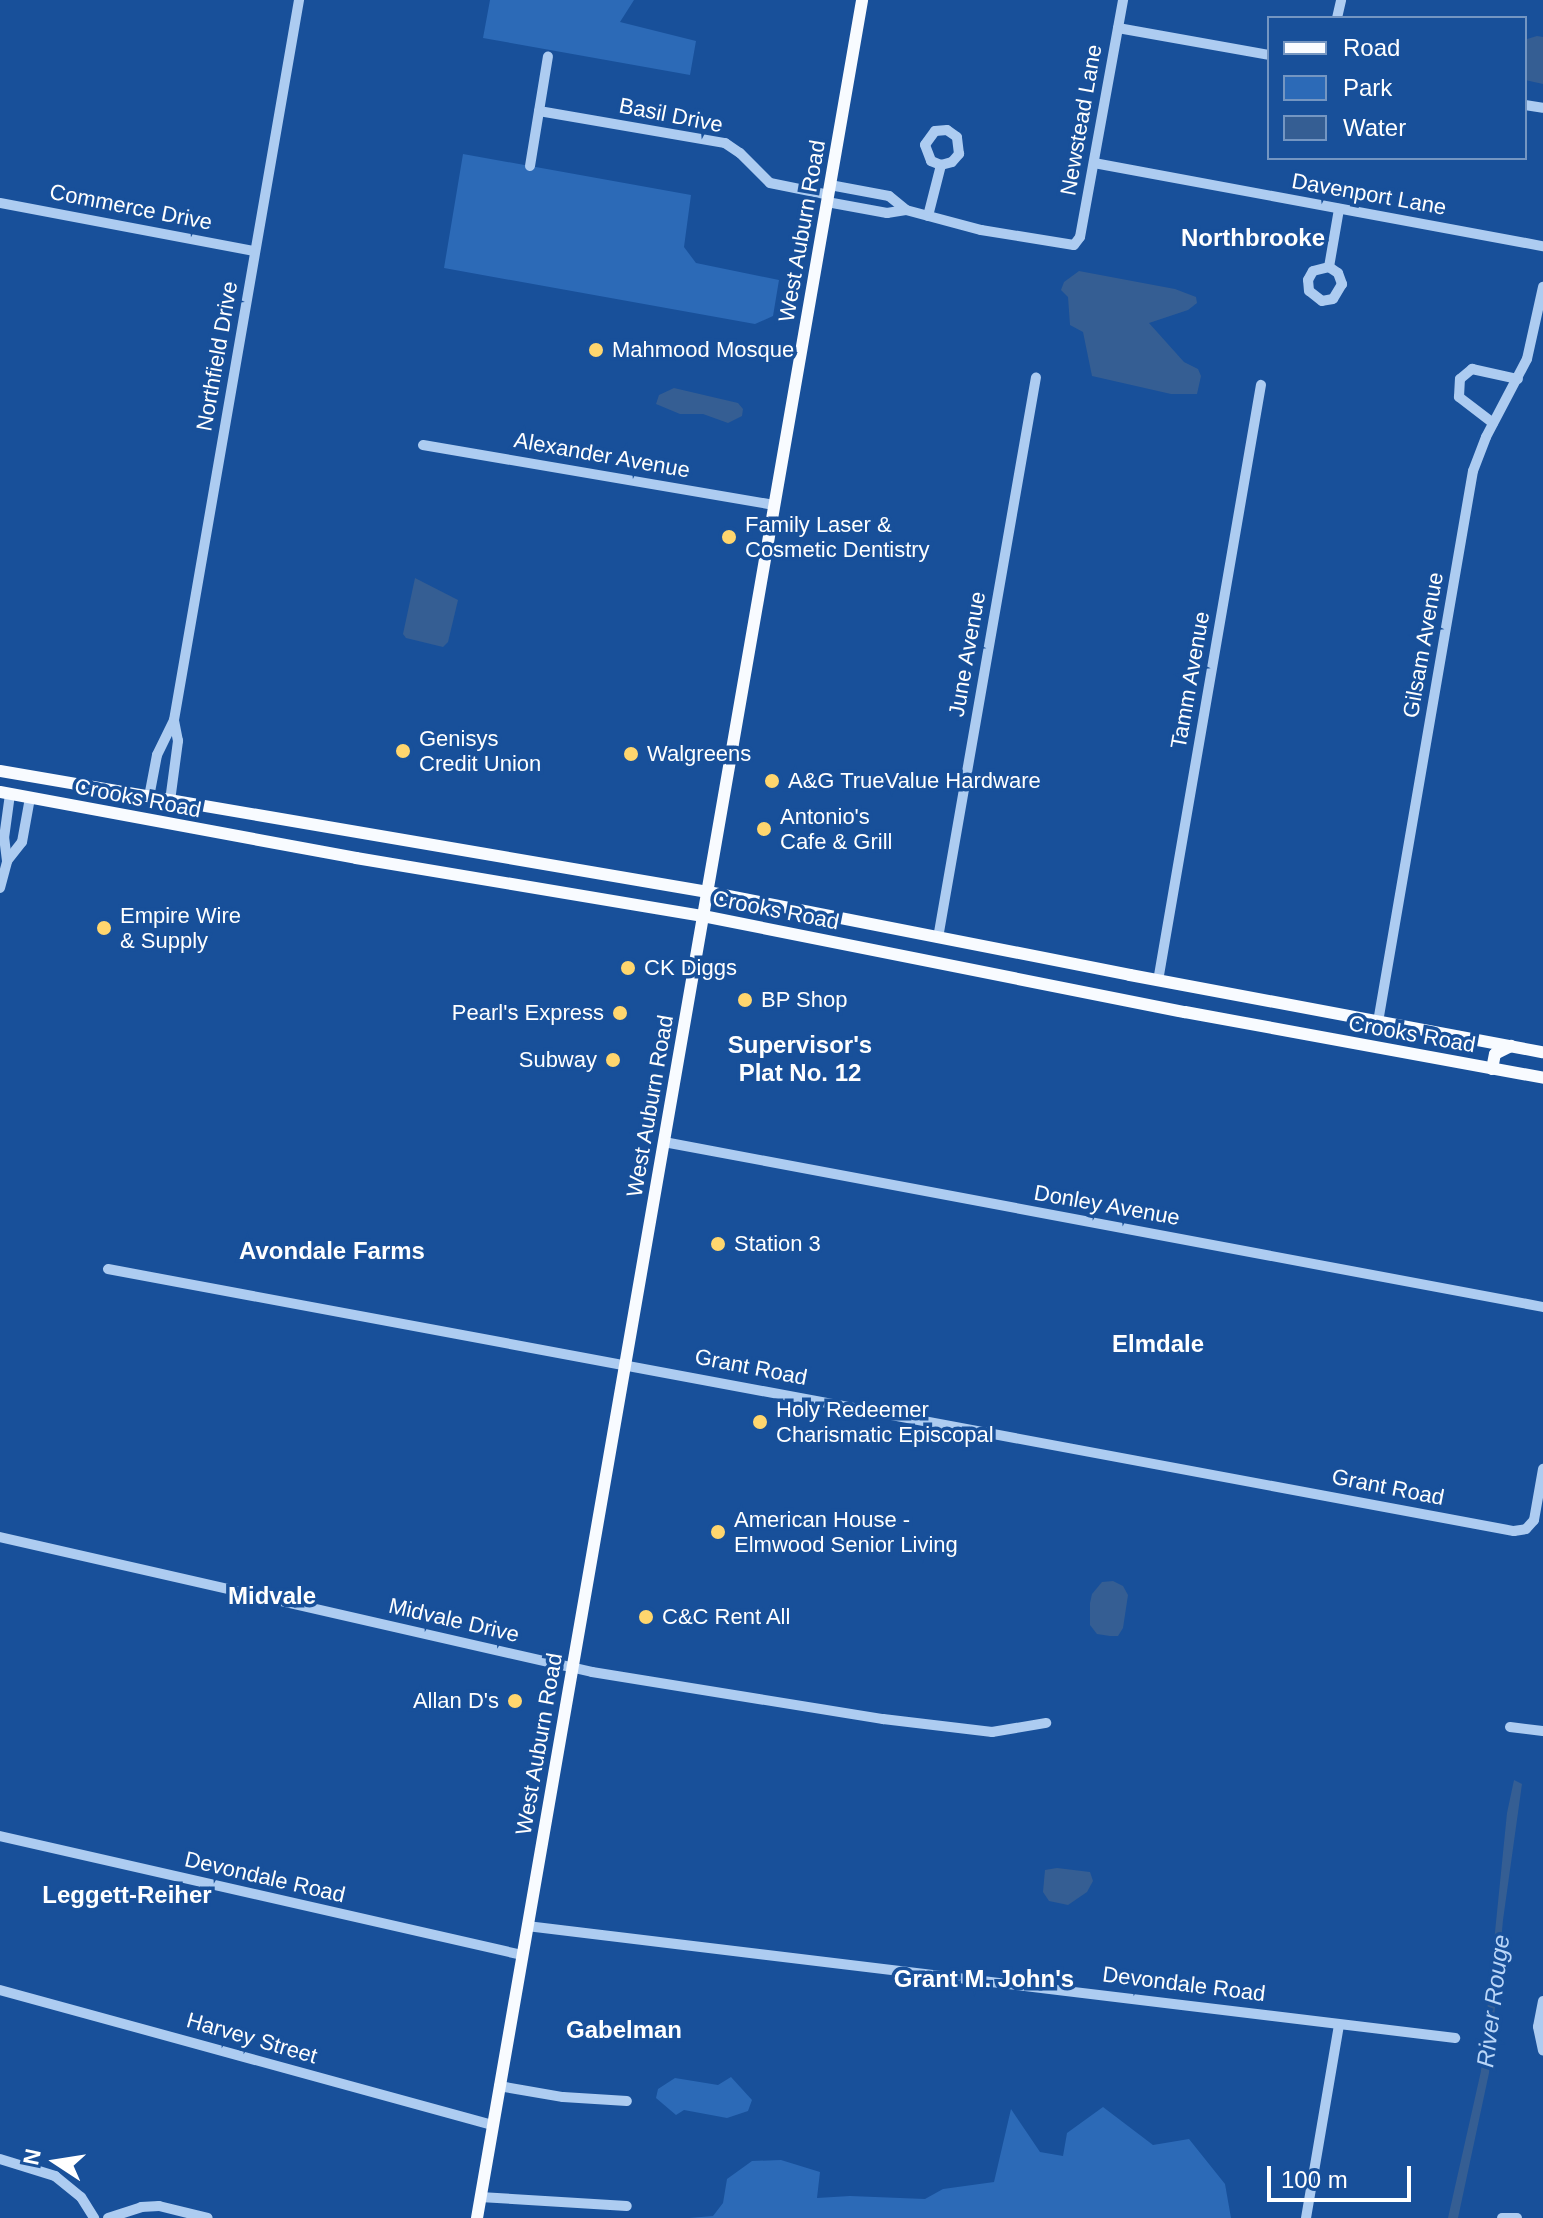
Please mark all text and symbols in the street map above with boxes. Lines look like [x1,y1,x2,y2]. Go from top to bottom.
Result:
legend [1267,16,1527,160]
text: Road [1343,34,1400,61]
street label: Newstead Lane [1055,42,1107,198]
text: Park [1343,74,1392,101]
street label: Basil Drive [617,92,725,138]
text: Water [1343,114,1406,141]
street label: West Auburn Road [773,137,831,325]
street label: Davenport Lane [1290,167,1448,221]
street label: Commerce Drive [47,178,215,236]
district label: Northbrooke [1181,224,1325,252]
street label: Northfield Drive [191,279,243,433]
place label: Mahmood Mosque [612,337,794,363]
marker: Mahmood Mosque [587,341,605,359]
street label: Alexander Avenue [511,426,693,484]
place label: Family Laser & Cosmetic Dentistry [745,511,930,562]
marker: Family Laser & Cosmetic Dentistry [720,528,738,546]
street label: Gilsam Avenue [1397,569,1449,721]
street label: June Avenue [943,589,991,719]
street label: Tamm Avenue [1165,609,1215,751]
place label: Genisys Credit Union [419,725,541,776]
place label: Walgreens [647,741,751,767]
marker: Genisys Credit Union [394,742,412,760]
marker: Walgreens [622,745,640,763]
place label: A&G TrueValue Hardware [788,768,1041,794]
marker: A&G TrueValue Hardware [763,772,781,790]
street label: Crooks Road [72,773,204,823]
place label: Antonio's Cafe & Grill [780,803,892,854]
marker: Antonio's Cafe & Grill [755,820,773,838]
street label: Crooks Road [710,885,842,935]
place label: Empire Wire & Supply [120,902,241,954]
marker: Empire Wire & Supply [95,919,113,937]
place label: CK Diggs [644,955,737,981]
marker: CK Diggs [619,959,637,977]
place label: BP Shop [761,987,848,1013]
marker: BP Shop [736,991,754,1009]
place label: Pearl's Express [452,1000,604,1026]
marker: Pearl's Express [611,1004,629,1022]
street label: Crooks Road [1346,1010,1478,1058]
street label: West Auburn Road [621,1012,679,1200]
district label: Supervisor's Plat No. 12 [728,1031,872,1087]
place label: Subway [519,1047,597,1073]
marker: Subway [604,1051,622,1069]
street label: Donley Avenue [1031,1179,1183,1231]
place label: Station 3 [734,1231,821,1257]
marker: Station 3 [709,1235,727,1253]
district label: Avondale Farms [239,1237,425,1265]
district label: Elmdale [1112,1330,1204,1358]
street label: Grant Road [693,1343,809,1391]
place label: Holy Redeemer Charismatic Episcopal [776,1396,994,1448]
marker: Holy Redeemer Charismatic Episcopal [751,1413,769,1431]
street label: Grant Road [1330,1463,1446,1511]
place label: American House - Elmwood Senior Living [734,1506,958,1558]
marker: American House - Elmwood Senior Living [709,1523,727,1541]
district label: Midvale [228,1582,316,1610]
street label: Midvale Drive [386,1592,522,1648]
place label: C&C Rent All [662,1604,792,1630]
marker: C&C Rent All [637,1608,655,1626]
street label: West Auburn Road [510,1650,568,1838]
place label: Allan D's [413,1688,499,1714]
marker: Allan D's [506,1692,524,1710]
street label: Devondale Road [182,1846,348,1908]
district label: Leggett-Reiher [42,1881,212,1909]
water label: River Rouge [1471,1933,1515,2069]
street label: Devondale Road [1101,1961,1267,2007]
district label: Grant M. John's [894,1965,1074,1993]
street label: Harvey Street [184,2007,320,2069]
district label: Gabelman [566,2016,682,2044]
north arrow [16,2122,96,2202]
text: N [18,2147,46,2167]
scale bar [1271,2150,1415,2200]
text: 100 m [1281,2166,1348,2193]

